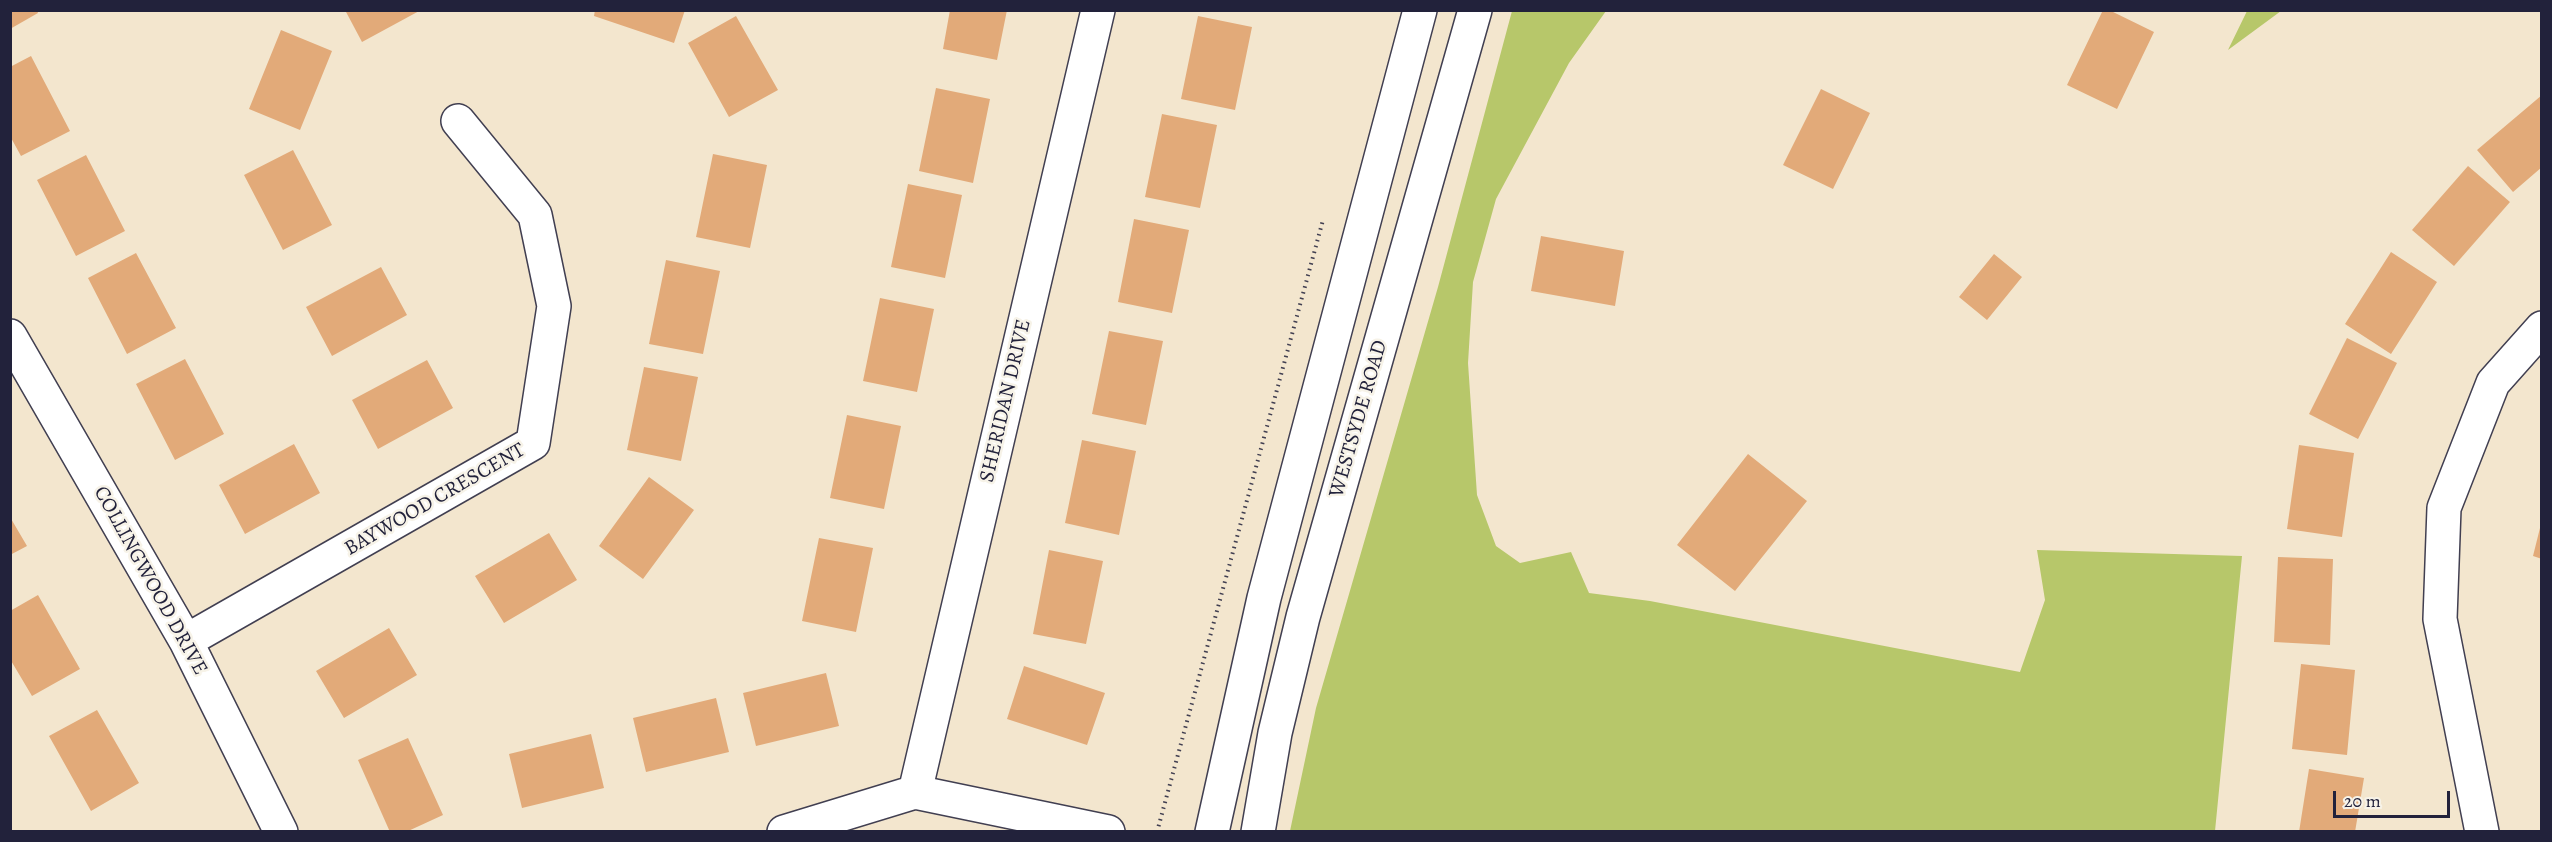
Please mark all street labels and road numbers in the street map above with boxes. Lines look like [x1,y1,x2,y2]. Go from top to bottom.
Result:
street label: SHERIDAN DRIVE [975,317,1037,485]
street label: WESTSYDE ROAD [1325,338,1393,500]
street label: BAYWOOD CRESCENT [340,438,530,562]
street label: COLLINGWOOD DRIVE [88,482,212,680]

